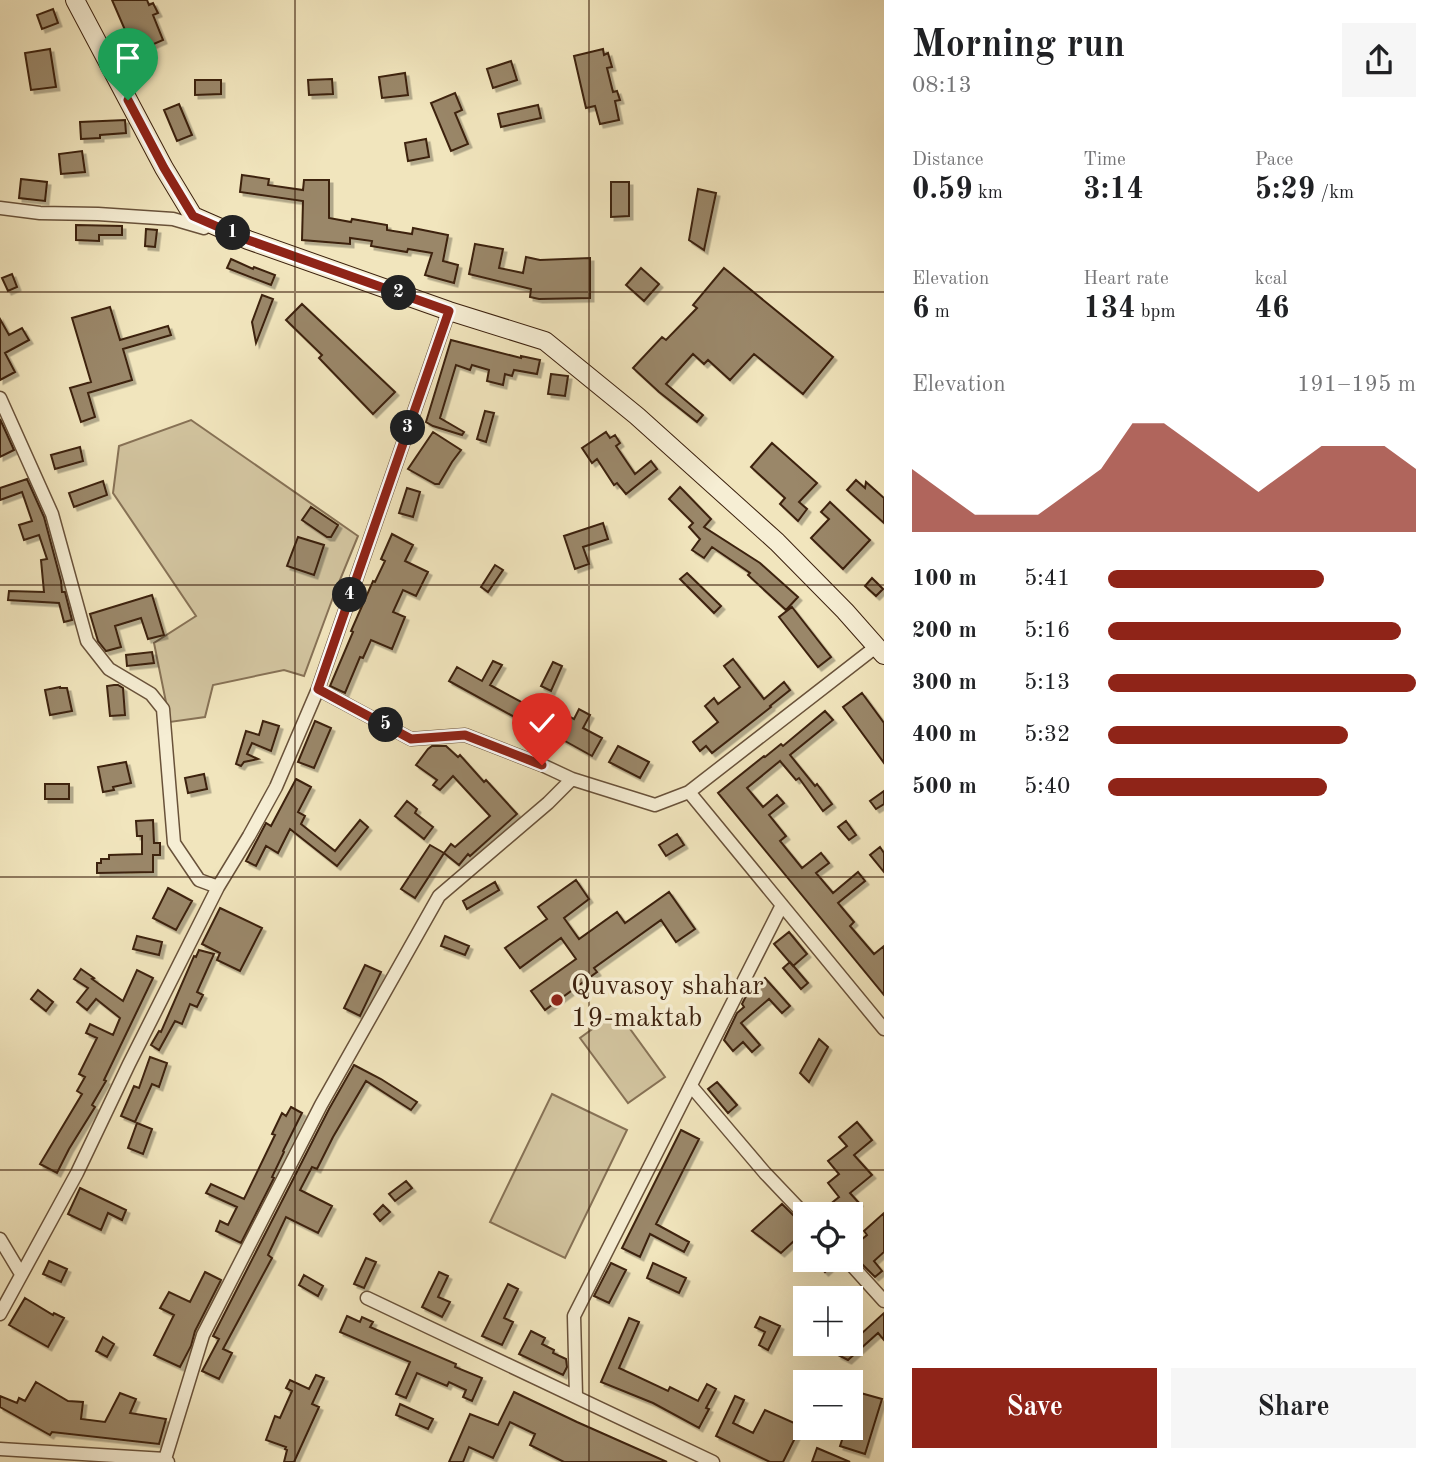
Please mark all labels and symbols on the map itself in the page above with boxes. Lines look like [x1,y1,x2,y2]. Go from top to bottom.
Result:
pin [98,28,158,100]
pin: 1 [216,216,250,250]
pin: 2 [382,276,416,310]
pin: 3 [390,410,426,446]
pin: 4 [332,578,368,612]
pin [512,693,572,765]
pin: 5 [368,708,404,742]
place label: Quvasoy shahar 19-maktab [571,973,764,1033]
marker: Quvasoy shahar 19-maktab [549,992,565,1008]

